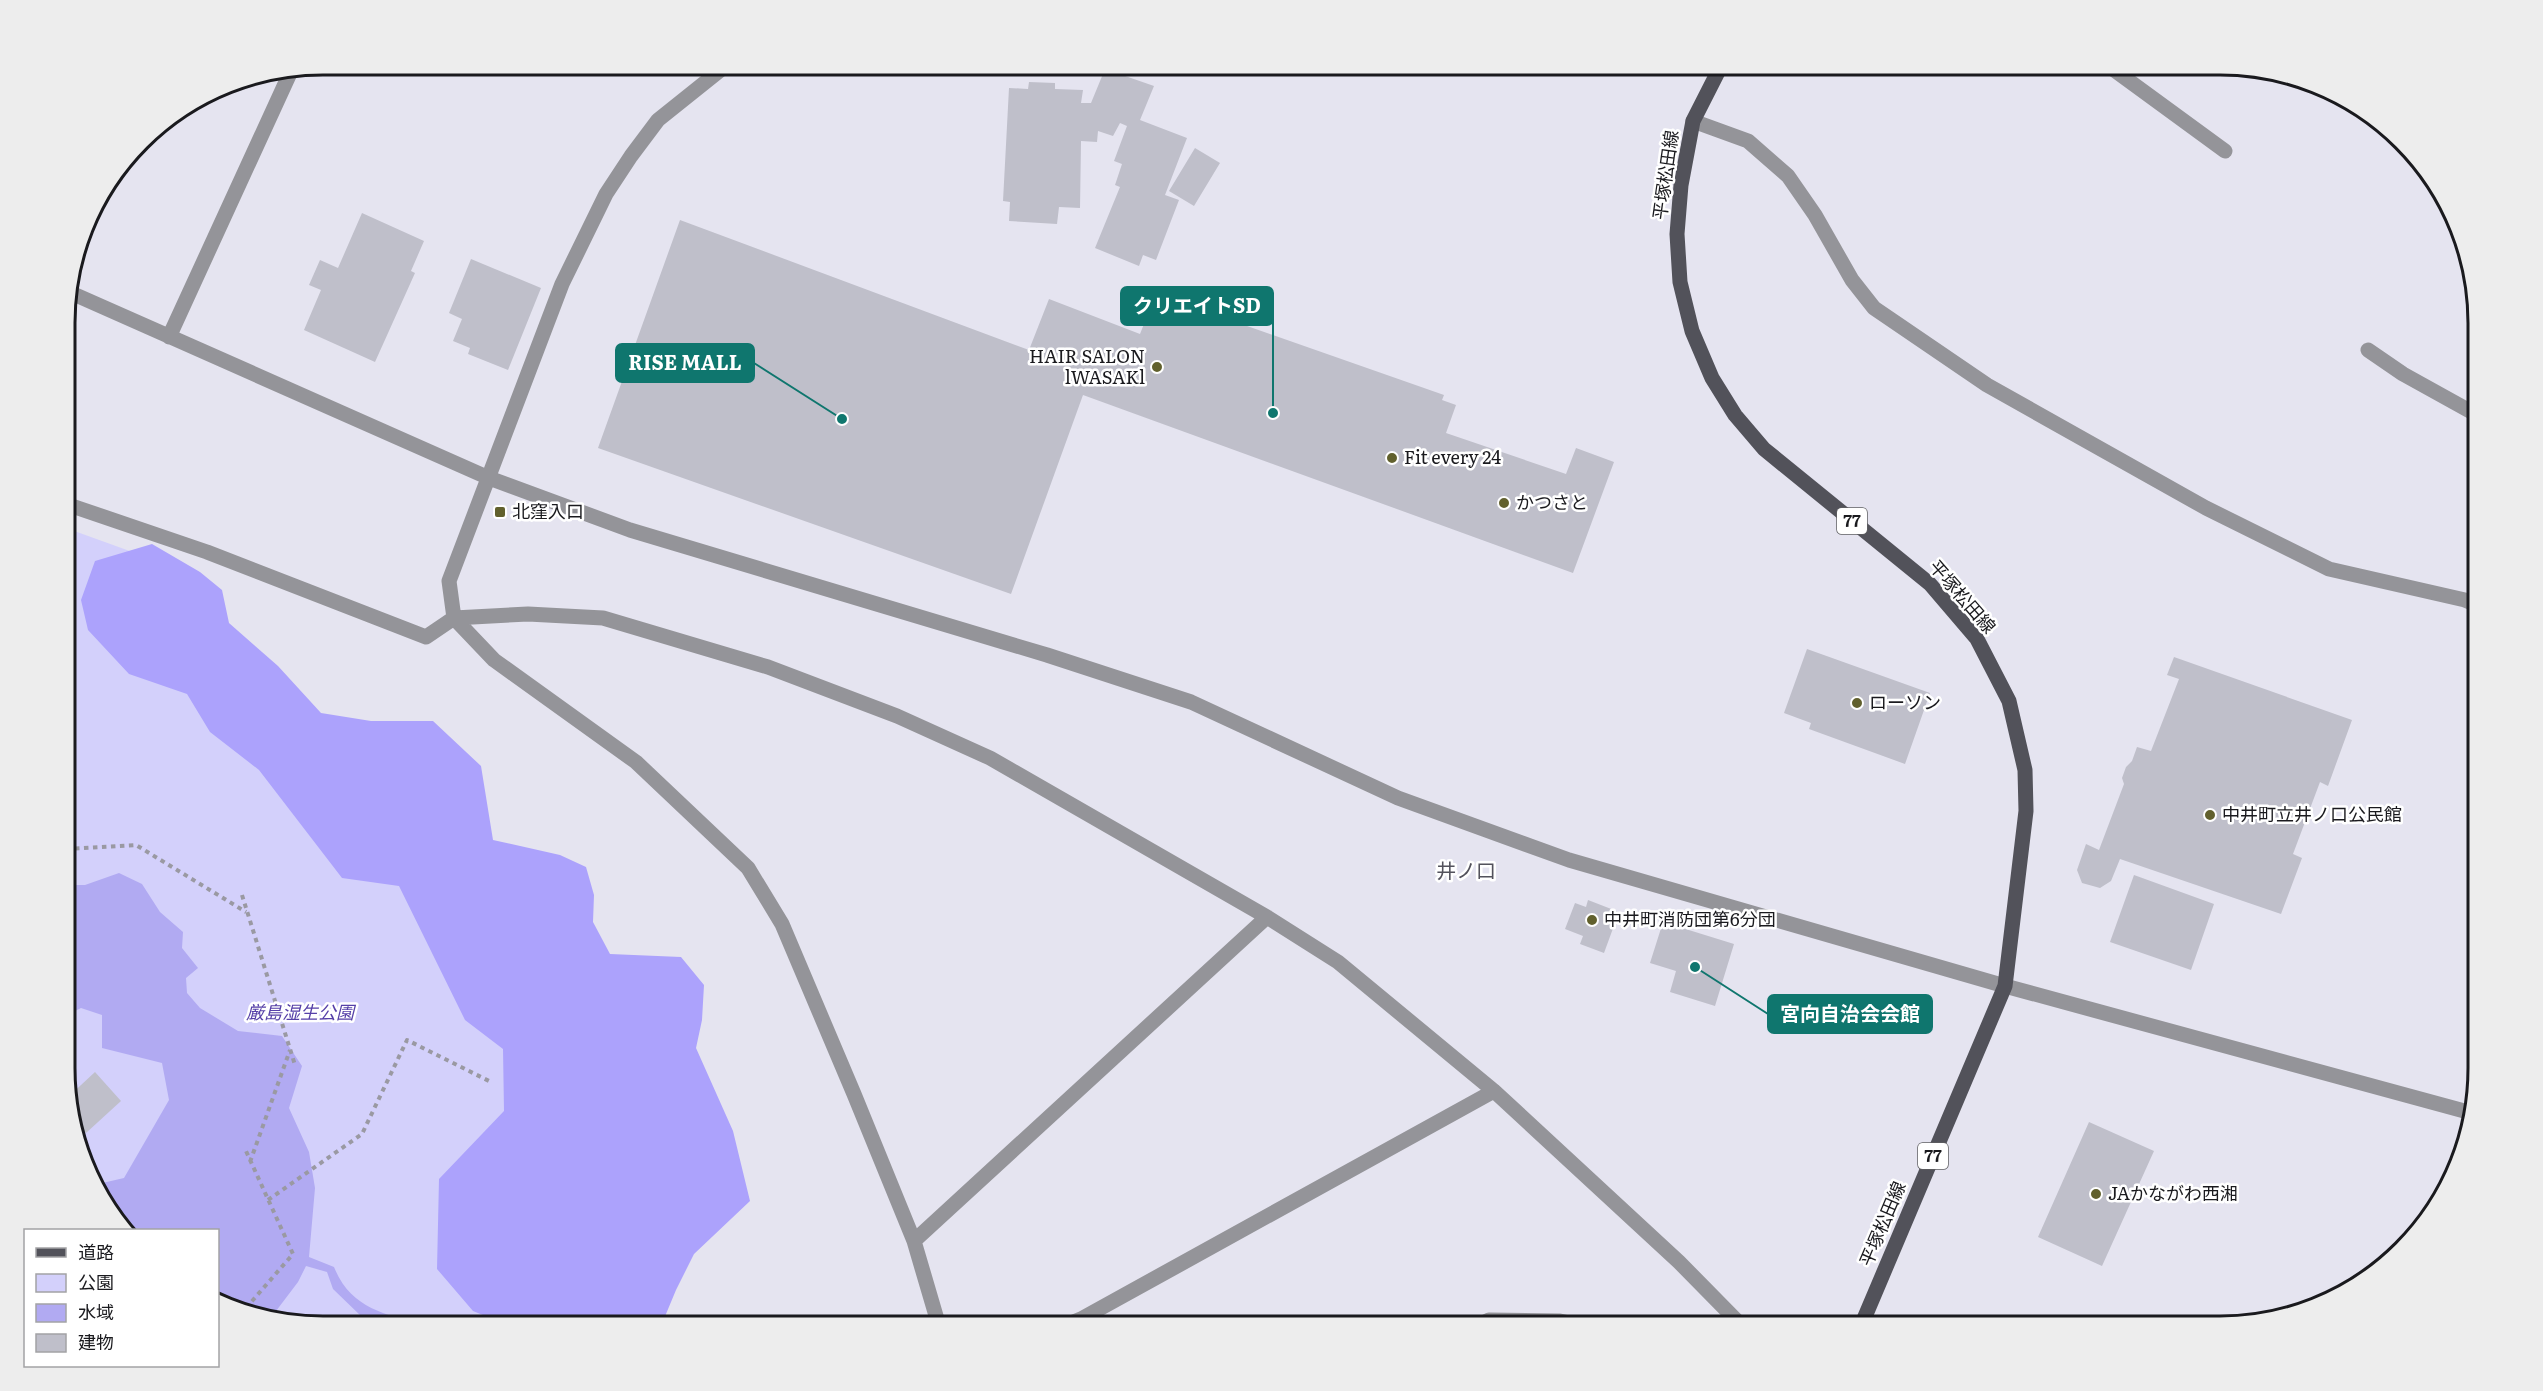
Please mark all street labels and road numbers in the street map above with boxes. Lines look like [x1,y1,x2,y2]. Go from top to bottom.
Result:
street label: 平塚松田線 [1645,128,1684,221]
road number: 77 [1837,508,1867,534]
street label: 平塚松田線 [1923,553,2003,639]
road number: 77 [1918,1143,1948,1169]
street label: 平塚松田線 [1852,1177,1912,1270]

